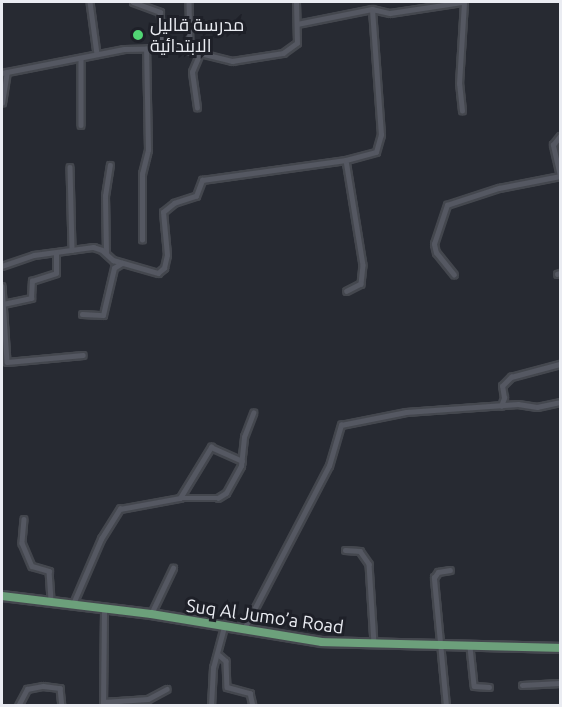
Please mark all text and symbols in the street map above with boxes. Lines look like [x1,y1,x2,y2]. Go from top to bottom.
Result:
place label: مدرسة قاليل الابتدائية [150,14,244,57]
marker: مدرسة قاليل الابتدائية [131,28,145,42]
street label: Suq Al Jumo’a Road [185,594,345,638]

